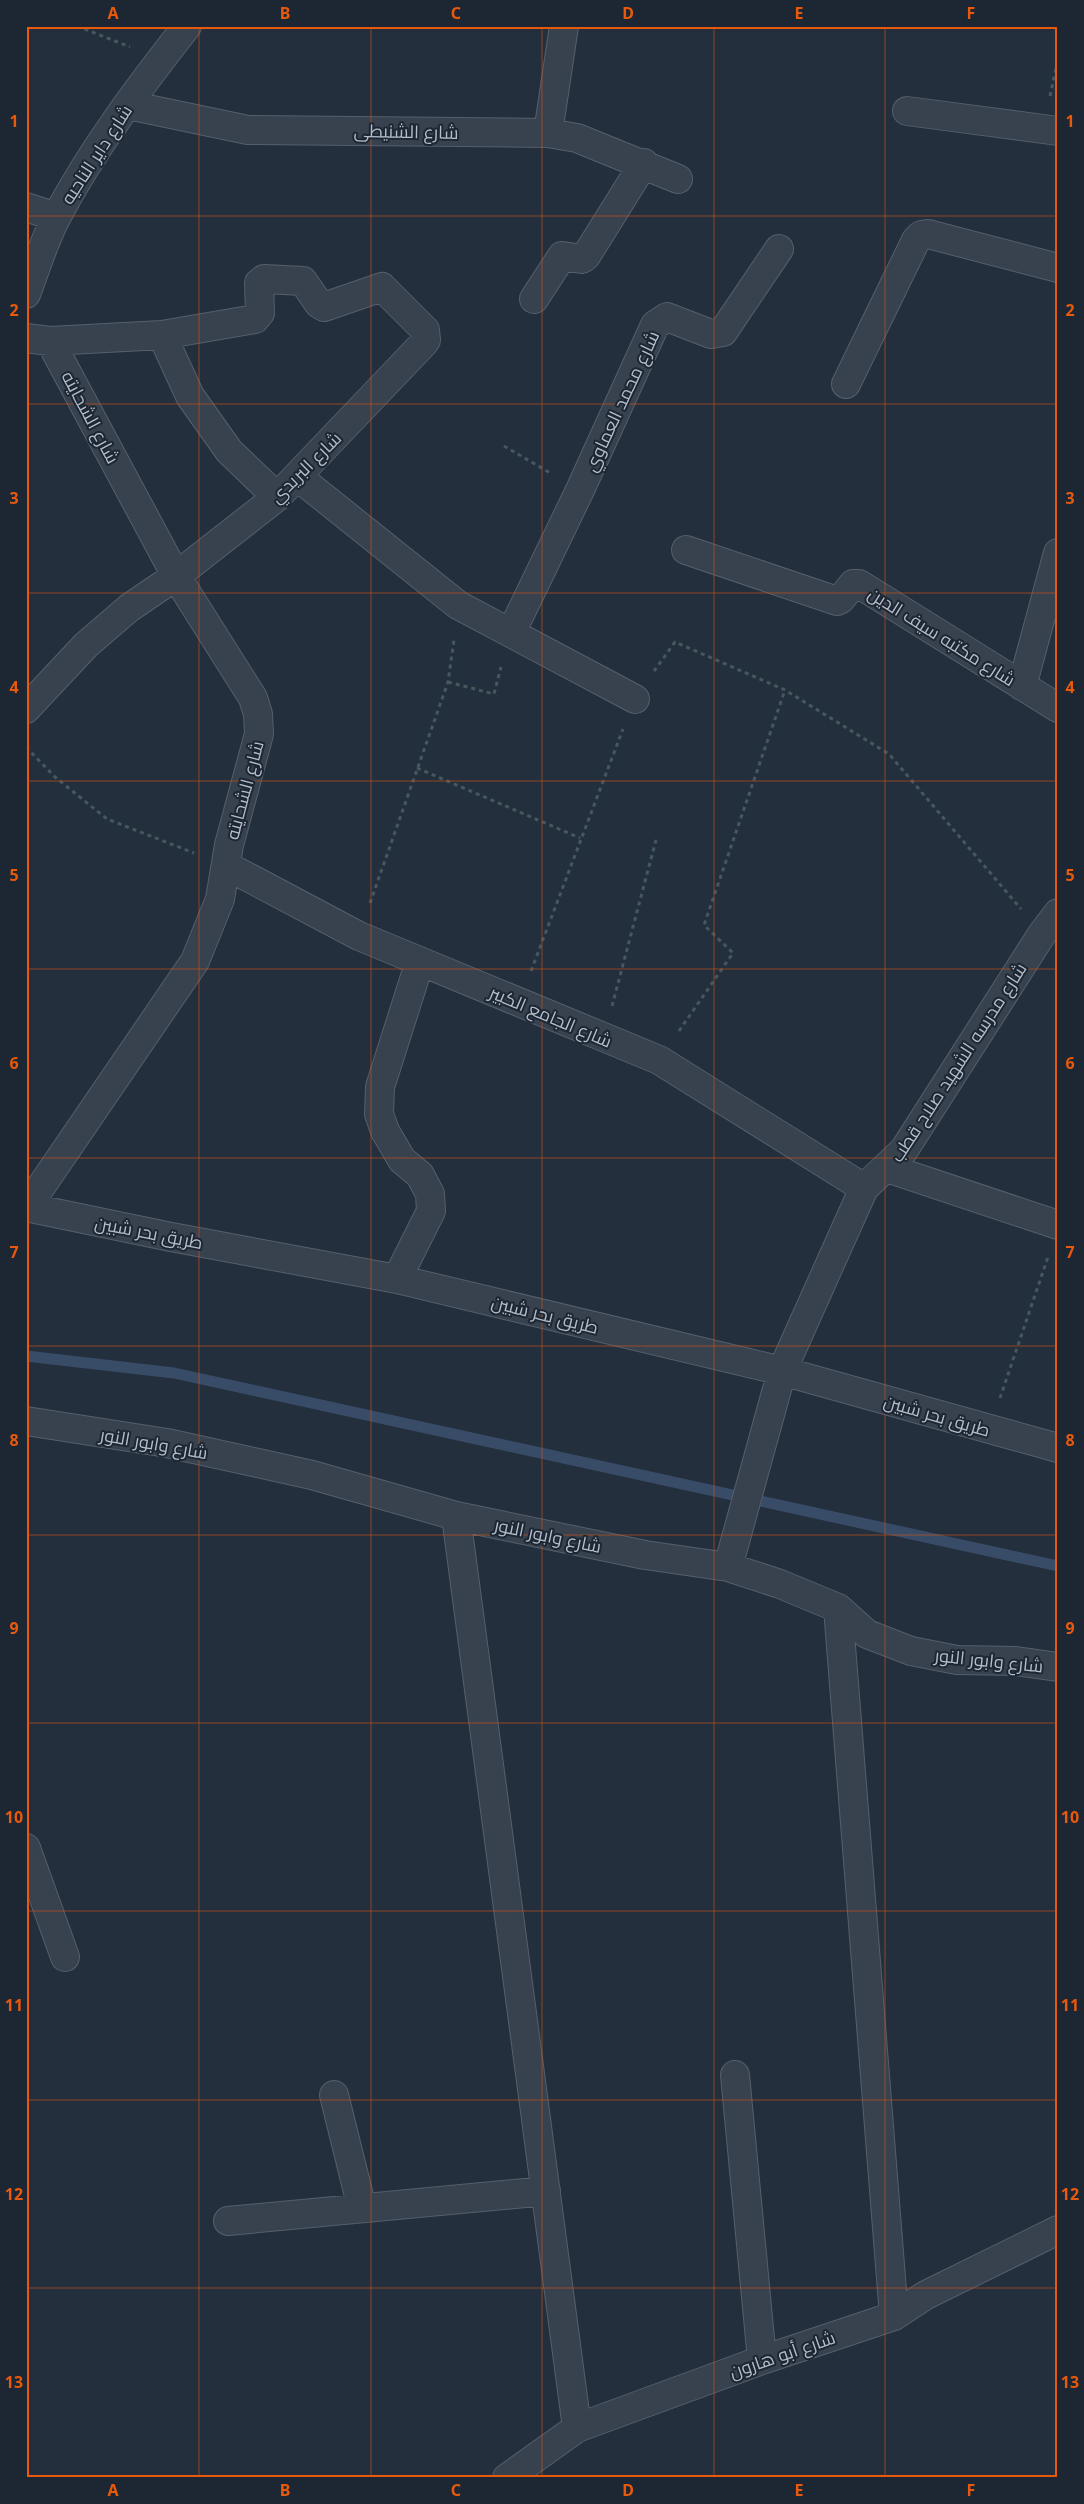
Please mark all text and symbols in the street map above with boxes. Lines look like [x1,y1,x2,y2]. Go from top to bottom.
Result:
text: A [107,2,119,24]
text: B [280,2,290,24]
text: C [451,2,461,24]
text: D [622,2,634,24]
text: E [795,2,804,24]
text: F [967,2,975,24]
street label: شارع داير الناحيه [55,100,138,209]
text: 1 [9,110,19,132]
text: 1 [1065,110,1075,132]
street label: شارع الشنيطى [353,118,459,145]
text: 2 [9,299,19,321]
text: 2 [1065,299,1075,321]
street label: شارع محمد العماوي [578,327,667,477]
street label: شارع الشحايته [56,367,125,468]
street label: شارع البريدي [264,426,348,510]
text: 3 [9,487,19,509]
text: 3 [1065,487,1075,509]
street label: شارع مكتبه سيف الدين [863,581,1020,692]
text: 4 [9,676,19,698]
text: 4 [1065,676,1075,698]
street label: شارع الشحايته [219,738,270,842]
text: 5 [9,864,19,886]
text: 5 [1065,864,1075,886]
street label: شارع مدرسه الشهيد صلاح قطب [884,958,1032,1167]
street label: شارع الجامع الكبير [485,979,616,1054]
text: 6 [9,1052,19,1074]
text: 6 [1065,1052,1075,1074]
street label: طريق بحر شبين [93,1210,205,1255]
text: 7 [9,1241,19,1263]
text: 7 [1065,1241,1075,1263]
street label: طريق بحر شبين [489,1289,601,1340]
street label: طريق بحر شبين [881,1388,993,1443]
street label: شارع وابور النور [97,1422,210,1465]
text: 8 [9,1429,19,1451]
text: 8 [1065,1429,1075,1451]
street label: شارع وابور النور [491,1512,604,1559]
text: 9 [9,1617,19,1639]
text: 9 [1065,1617,1075,1639]
street label: شارع وابور النور [932,1642,1044,1679]
text: 10 [5,1806,23,1828]
text: 10 [1061,1806,1079,1828]
text: 11 [5,1994,23,2016]
text: 11 [1061,1994,1079,2016]
text: 12 [5,2183,23,2205]
text: 12 [1061,2183,1079,2205]
street label: شارع أبو هارون [726,2325,838,2384]
text: 13 [5,2371,23,2393]
text: 13 [1061,2371,1079,2393]
text: A [107,2479,119,2501]
text: B [280,2479,290,2501]
text: C [451,2479,461,2501]
text: D [622,2479,634,2501]
text: E [795,2479,804,2501]
text: F [967,2479,975,2501]

